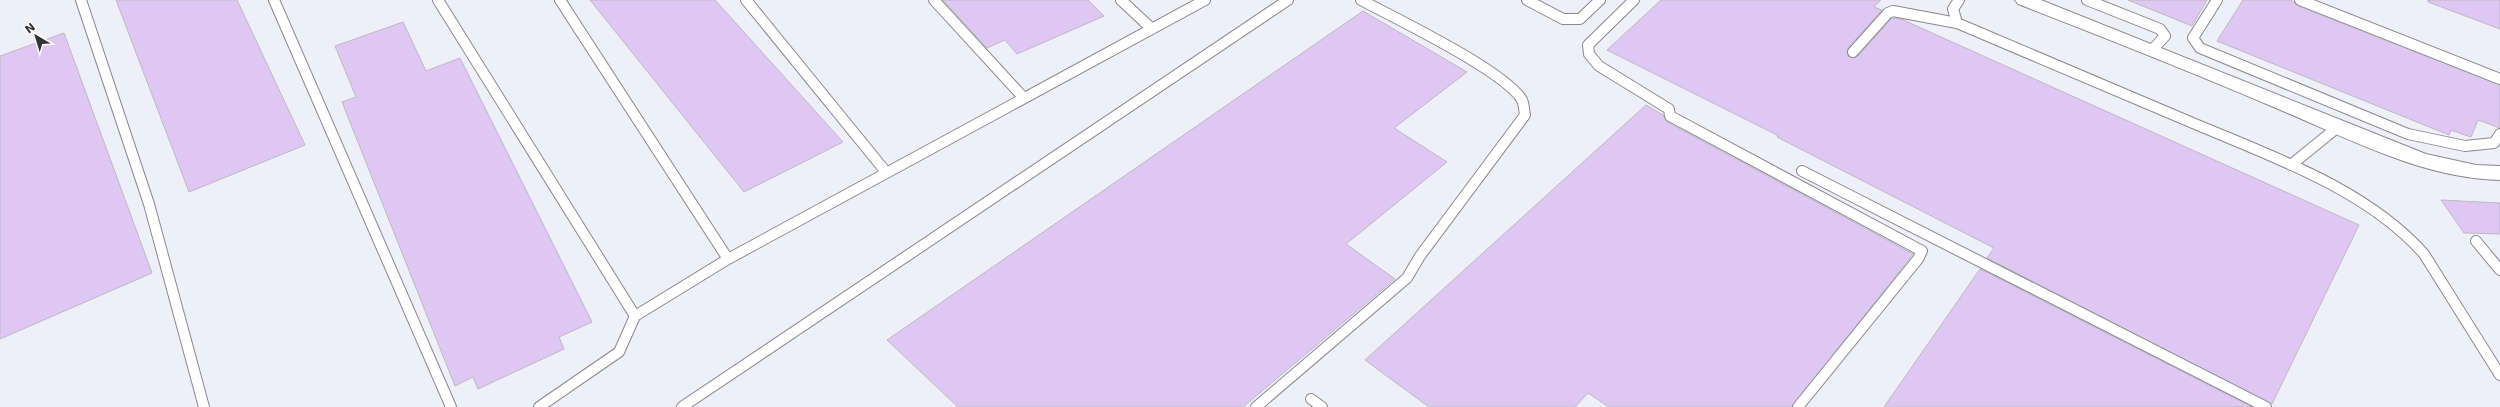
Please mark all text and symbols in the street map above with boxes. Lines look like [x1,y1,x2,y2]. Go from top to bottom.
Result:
north arrow [16,16,56,56]
text: N [23,21,38,36]

